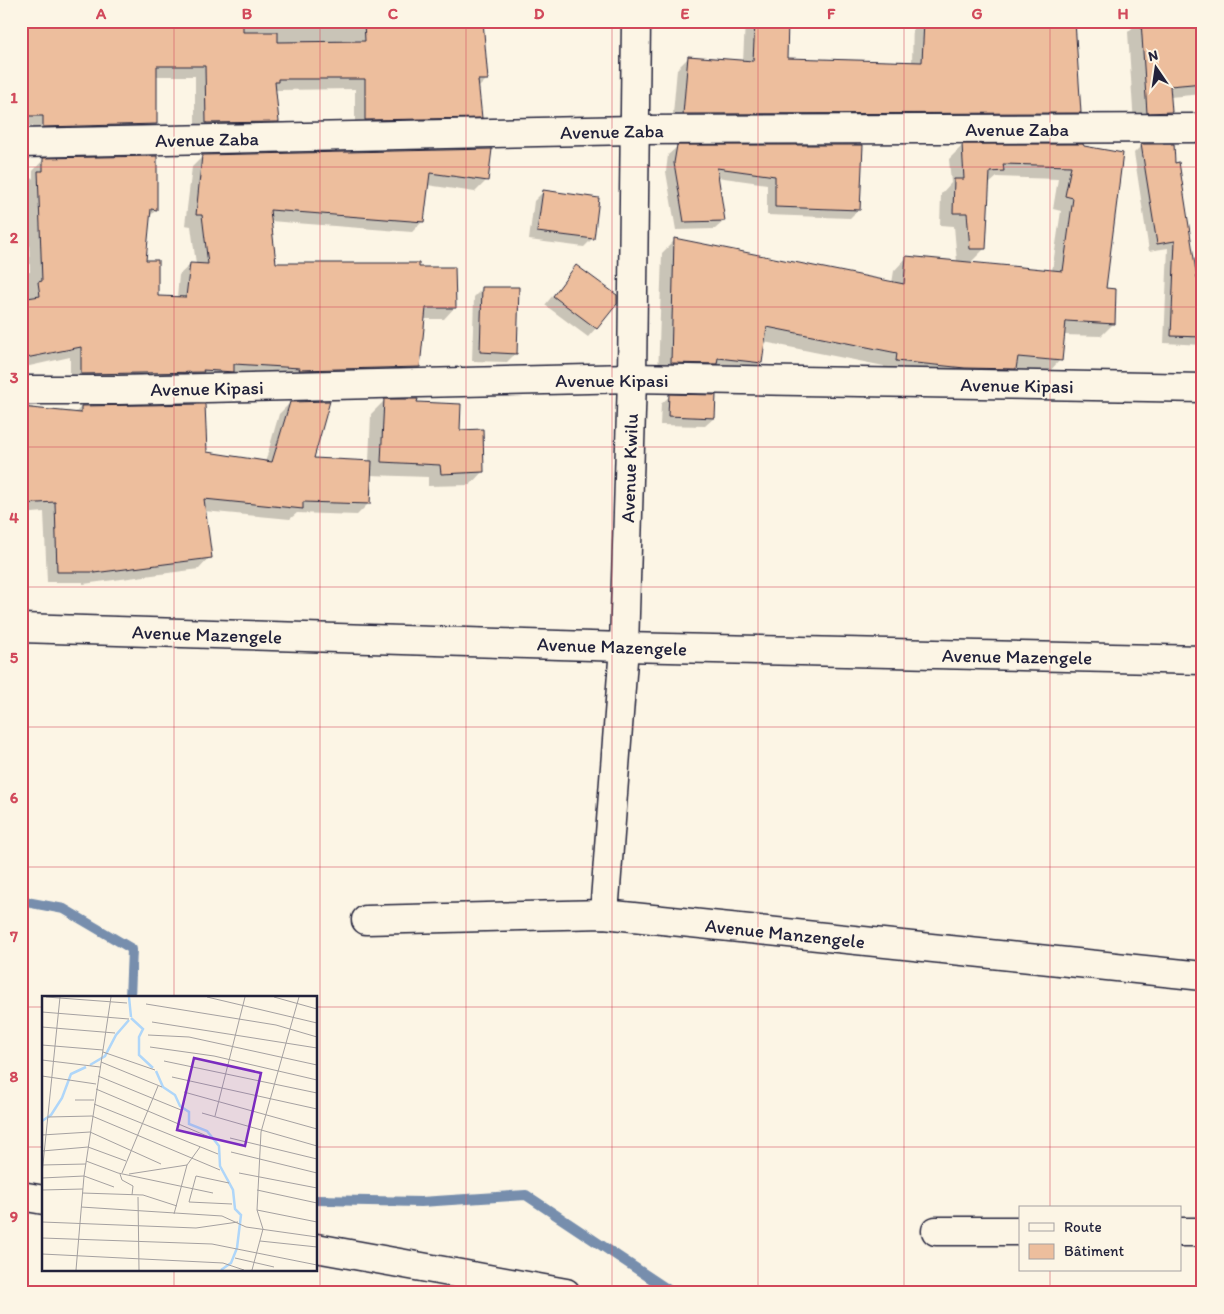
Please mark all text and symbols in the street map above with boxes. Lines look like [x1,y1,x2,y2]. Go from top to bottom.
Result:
text: A [95,4,107,23]
text: B [242,4,253,23]
text: C [388,4,399,23]
text: D [534,4,545,23]
text: E [681,4,690,23]
text: F [827,4,836,23]
text: G [971,4,983,23]
text: H [1117,4,1129,23]
north arrow [1132,42,1182,92]
text: N [1147,46,1160,65]
text: 1 [10,88,18,107]
street label: Avenue Zaba [965,118,1069,141]
street label: Avenue Zaba [560,119,664,144]
street label: Avenue Zaba [155,127,259,152]
text: 2 [10,228,19,247]
text: 3 [10,368,19,387]
street label: Avenue Kipasi [555,369,669,392]
street label: Avenue Kipasi [960,373,1074,398]
street label: Avenue Kipasi [150,376,264,401]
street label: Avenue Kwilu [616,413,643,523]
text: 4 [9,508,19,527]
street label: Avenue Mazengele [131,620,283,649]
street label: Avenue Mazengele [536,632,688,661]
street label: Avenue Mazengele [942,644,1092,669]
text: 5 [10,648,19,667]
text: 6 [10,788,19,807]
street label: Avenue Manzengele [704,914,866,953]
text: 7 [9,927,18,946]
inset map [42,996,318,1272]
text: 8 [10,1067,19,1086]
legend [1019,1206,1182,1272]
text: 9 [10,1207,18,1226]
text: Route [1064,1218,1102,1236]
text: Bâtiment [1064,1242,1125,1260]

